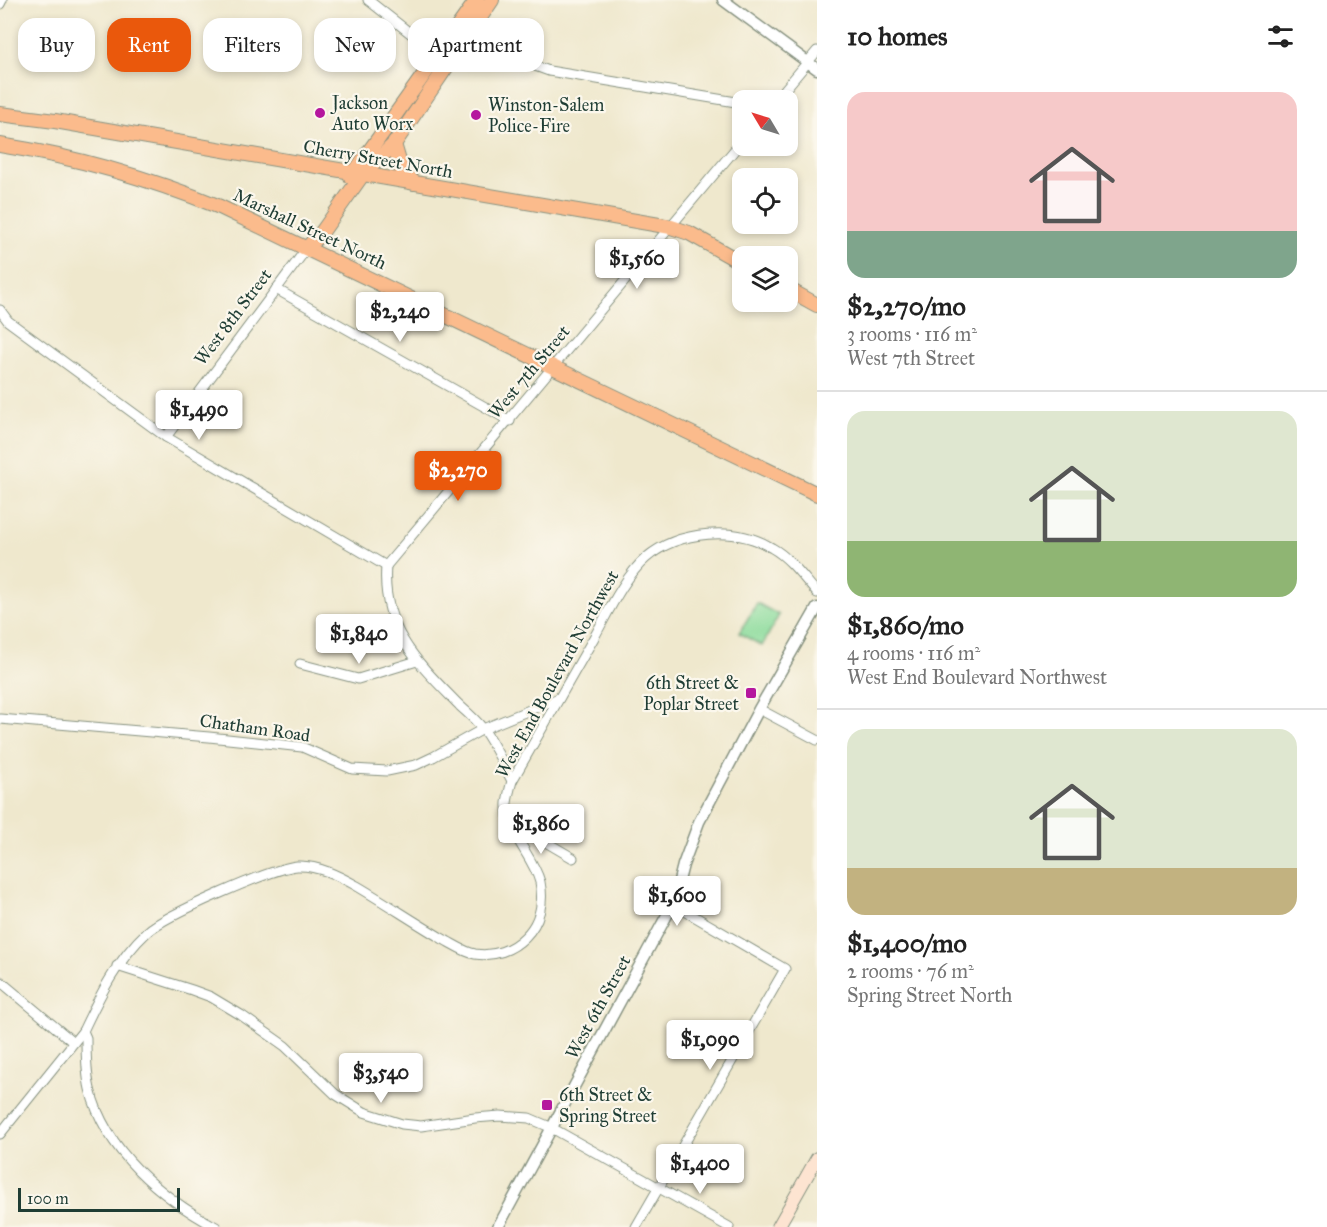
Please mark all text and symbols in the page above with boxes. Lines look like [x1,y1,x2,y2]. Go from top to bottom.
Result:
chip: Buy [18,18,95,72]
chip: Rent [107,18,191,72]
chip: Filters [203,18,302,72]
chip: New [314,18,396,72]
chip: Apartment [408,18,544,72]
text: 10 homes [847,20,948,52]
icon: filters [1264,20,1297,53]
north arrow [732,90,798,156]
map controls [732,90,798,312]
place label: Jackson Auto Worx [330,92,413,135]
place label: Winston-Salem Police-Fire [488,94,604,137]
marker: Jackson Auto Worx [313,106,327,120]
marker: Winston-Salem Police-Fire [469,108,483,122]
icon: home [1018,131,1126,239]
street label: Cherry Street North [302,135,454,183]
button: locate [732,168,798,234]
street label: Marshall Street North [230,184,390,274]
pin: $1,560 [588,239,686,290]
text: $1,560 [609,246,665,270]
button: layers [732,246,798,312]
street label: West 8th Street [190,264,277,370]
text: $2,270/mo [847,290,966,322]
pin: $2,240 [351,292,449,343]
text: $2,240 [370,299,430,323]
street label: West 7th Street [484,320,575,423]
text: 3 rooms · 116 m² [847,322,977,346]
text: West 7th Street [847,346,975,370]
pin: $1,490 [150,390,248,441]
text: $1,490 [170,397,228,421]
icon: home [1018,450,1126,558]
pin: $2,270 [409,451,507,502]
text: $2,270 [428,458,488,482]
street label: West End Boulevard Northwest [491,566,624,782]
text: $1,860/mo [847,609,964,641]
pin: $1,840 [310,614,408,665]
text: $1,840 [330,621,388,645]
text: 4 rooms · 116 m² [847,641,980,665]
text: West End Boulevard Northwest [847,665,1107,689]
place label: 6th Street & Poplar Street [643,672,740,715]
marker: 6th Street & Poplar Street [744,686,758,700]
street label: Chatham Road [198,709,312,747]
icon: home [1018,768,1126,876]
pin: $1,860 [492,804,590,855]
text: $1,860 [512,811,570,835]
pin: $1,600 [628,876,726,927]
text: $1,600 [648,883,706,907]
text: $1,400/mo [847,927,967,959]
street label: West 6th Street [561,951,636,1063]
text: 2 rooms · 76 m² [847,959,974,983]
text: Spring Street North [847,983,1012,1007]
pin: $1,090 [661,1020,759,1071]
text: $1,090 [680,1027,740,1051]
pin: $3,540 [332,1053,430,1104]
text: $3,540 [353,1060,409,1084]
place label: 6th Street & Spring Street [559,1084,657,1128]
marker: 6th Street & Spring Street [540,1098,554,1112]
pin: $1,400 [651,1144,749,1195]
text: $1,400 [670,1151,730,1175]
scale bar [18,1185,180,1212]
text: 100 m [27,1189,69,1208]

